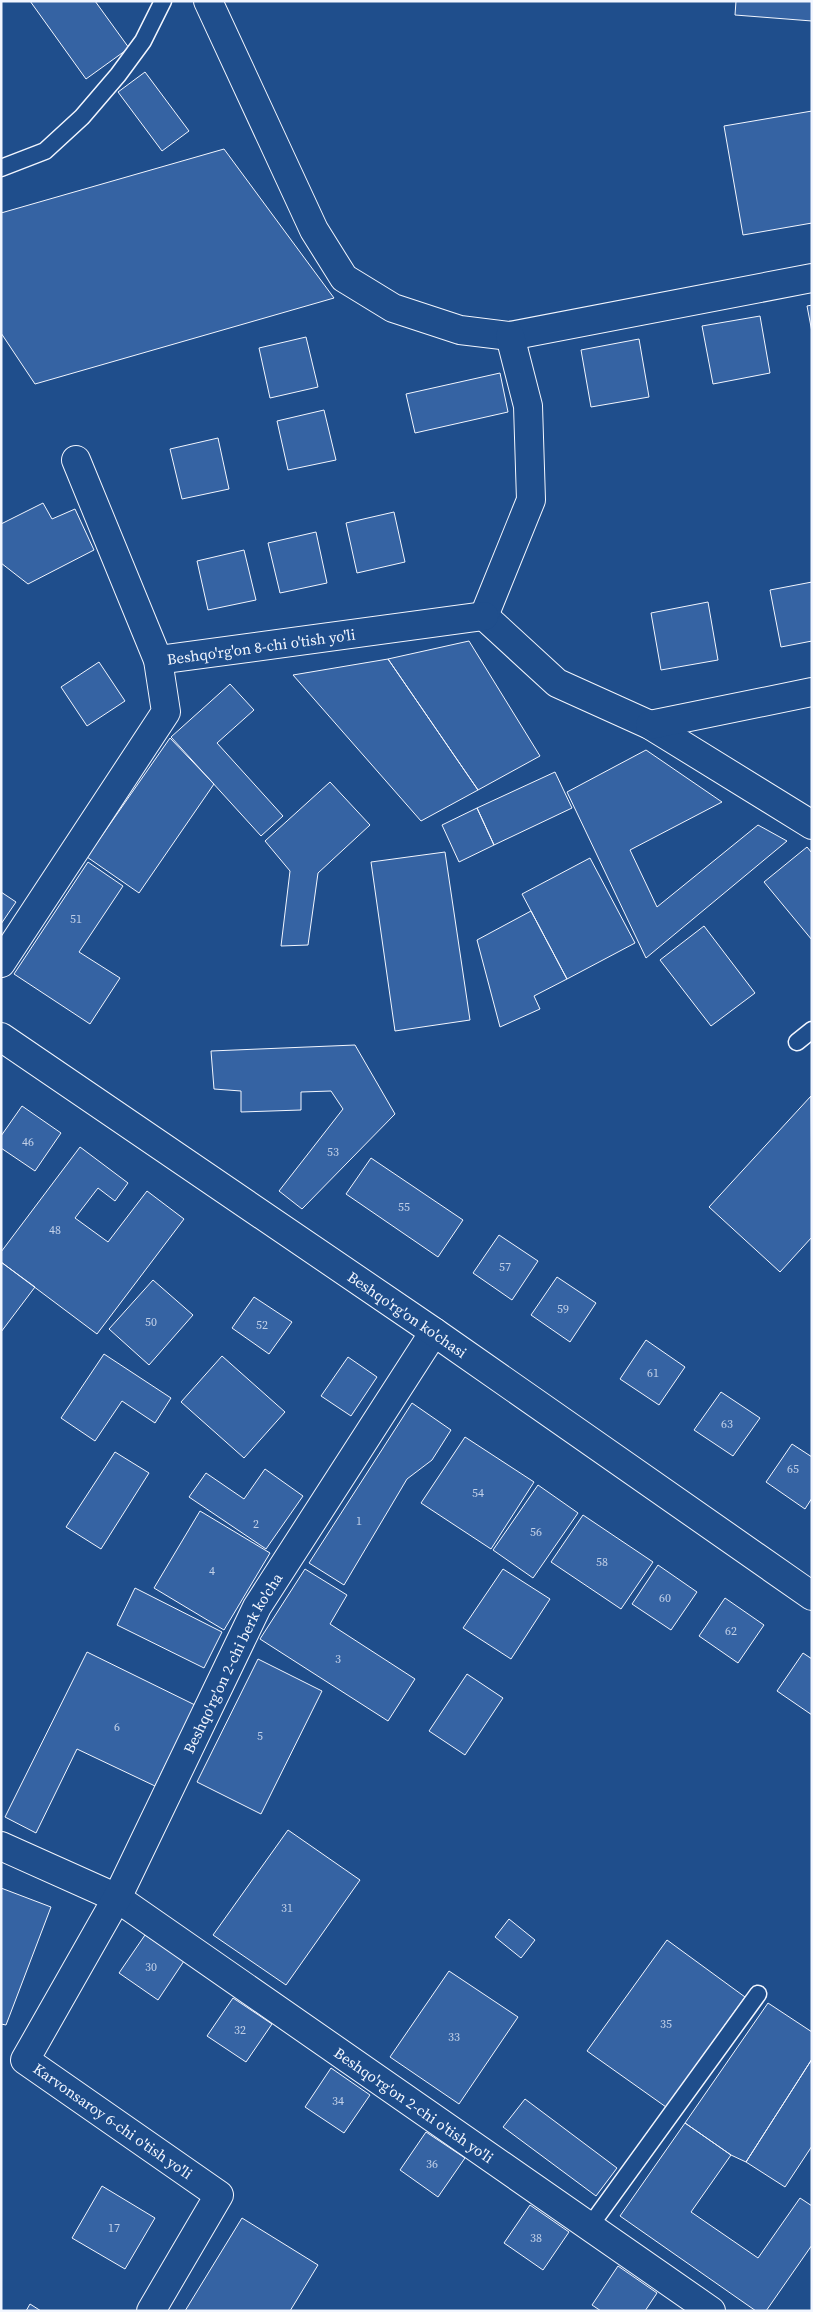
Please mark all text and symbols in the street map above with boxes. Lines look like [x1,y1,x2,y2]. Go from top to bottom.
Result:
street label: Beshqo'rg'on 8-chi o'tish yo'li [166,623,357,669]
house number: 51 [70,911,82,927]
house number: 46 [22,1134,34,1150]
house number: 53 [327,1144,339,1160]
house number: 55 [398,1199,410,1215]
house number: 48 [49,1222,61,1238]
house number: 57 [499,1259,511,1275]
street label: Beshqo'rg'on ko'chasi [344,1266,471,1363]
house number: 59 [557,1301,569,1317]
house number: 50 [145,1314,157,1330]
house number: 52 [256,1317,268,1333]
house number: 61 [647,1365,659,1381]
house number: 63 [721,1416,733,1432]
house number: 65 [787,1461,799,1477]
house number: 54 [472,1485,484,1501]
house number: 1 [356,1513,362,1529]
house number: 2 [253,1516,259,1532]
house number: 56 [530,1524,542,1540]
house number: 58 [596,1554,608,1570]
house number: 4 [209,1563,215,1579]
street label: Beshqo'rg'on 2-chi berk ko'cha [178,1568,287,1757]
house number: 60 [659,1590,671,1606]
house number: 62 [725,1623,737,1639]
house number: 3 [335,1651,341,1667]
house number: 6 [114,1719,120,1735]
house number: 5 [257,1728,263,1744]
house number: 31 [281,1900,293,1916]
house number: 30 [145,1959,157,1975]
house number: 35 [660,2016,672,2032]
house number: 32 [234,2022,246,2038]
house number: 33 [448,2029,460,2045]
street label: Beshqo'rg'on 2-chi o'tish yo'li [330,2042,498,2167]
street label: Karvonsaroy 6-chi o'tish yo'li [29,2058,197,2184]
house number: 34 [332,2093,344,2109]
house number: 36 [426,2156,438,2172]
house number: 17 [108,2220,120,2236]
house number: 38 [530,2230,542,2246]

